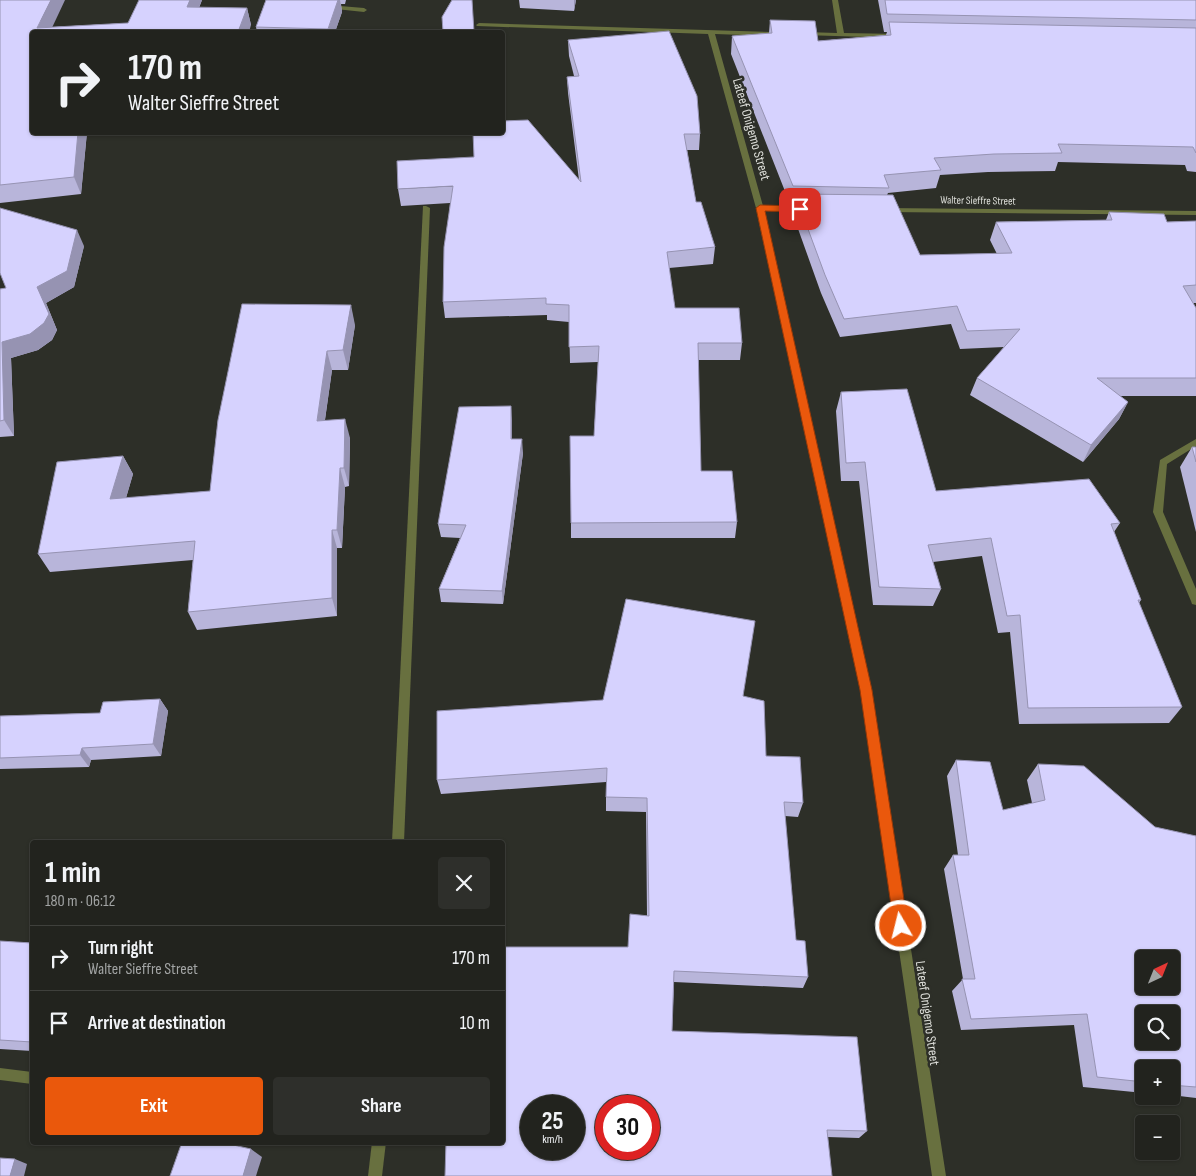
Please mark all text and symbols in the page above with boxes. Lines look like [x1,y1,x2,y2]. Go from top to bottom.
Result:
text: 170 m [128,47,202,90]
icon: right [45,50,110,115]
street label: Lateef Onigemo Street [729,76,774,182]
text: Walter Sieffre Street [128,90,279,117]
pin [779,188,821,230]
street label: Walter Sieffre Street [940,193,1017,208]
icon: arrive [786,195,814,223]
text: 1 min [45,855,101,891]
button: close [438,857,490,909]
text: 180 m · 06:12 [45,892,115,911]
position arrow [874,899,926,951]
text: Turn right [88,937,153,960]
icon: right [45,944,73,972]
text: 170 m [452,947,490,970]
north arrow [1135,950,1180,995]
map controls [1135,950,1180,1160]
text: Walter Sieffre Street [88,960,198,979]
street label: Lateef Onigemo Street [912,960,943,1066]
button: search [1135,1005,1180,1050]
icon: arrive [45,1009,73,1037]
text: Arrive at destination [88,1012,226,1035]
text: 10 m [460,1012,490,1035]
button: + [1135,1060,1180,1105]
button: Exit [45,1077,263,1135]
button: Share [273,1077,490,1135]
speed limit sign: 30 [595,1095,660,1160]
text: 25 [542,1106,563,1137]
button: − [1135,1115,1180,1160]
text: km/h [542,1132,563,1147]

